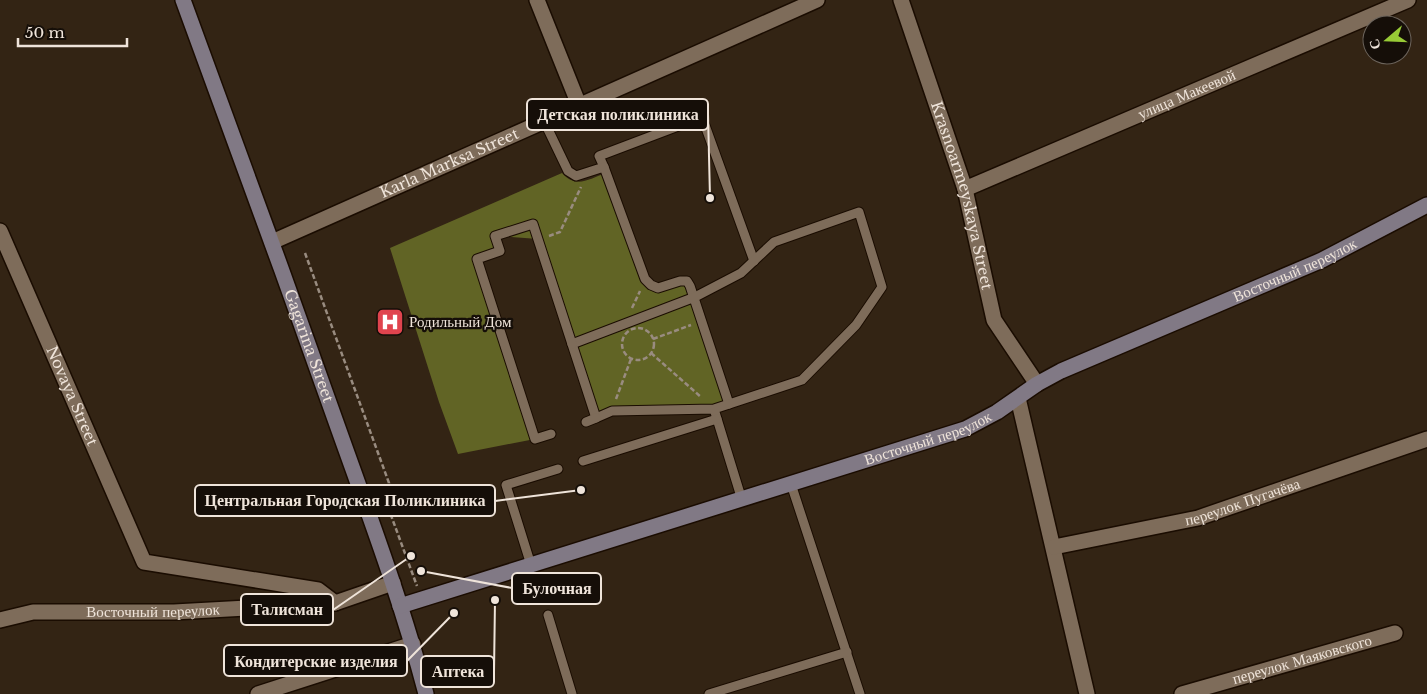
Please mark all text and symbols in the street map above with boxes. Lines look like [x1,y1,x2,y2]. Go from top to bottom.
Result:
scale bar [18,15,126,47]
north arrow [1362,15,1412,65]
text: 50 m [25,23,65,42]
text: С [1365,37,1385,52]
street label: улица Макеевой [1135,65,1238,123]
callout: Детская поликлиника [527,99,708,130]
street label: Krasnoarmeyskaya Street [927,99,997,292]
text: Детская поликлиника [537,104,699,124]
street label: Karla Marksa Street [377,124,522,202]
street label: Восточный переулок [1230,233,1360,306]
street label: Gagarina Street [280,286,338,405]
hospital icon: Родильный Дом [375,307,405,337]
place label: Родильный Дом [409,312,512,331]
street label: Novaya Street [42,343,102,449]
street label: Восточный переулок [862,406,995,469]
street label: переулок Пугачёва [1183,473,1303,529]
callout: Центральная Городская Поликлиника [195,485,495,516]
text: Центральная Городская Поликлиника [205,490,485,510]
callout: Булочная [512,573,601,604]
text: Булочная [522,578,592,598]
callout: Талисман [241,594,333,625]
street label: Восточный переулок [86,599,221,621]
text: Талисман [251,599,323,619]
street label: переулок Маяковского [1230,630,1374,688]
callout: Кондитерские изделия [224,645,407,676]
text: Кондитерские изделия [234,651,398,671]
callout: Аптека [421,656,494,687]
text: Аптека [432,661,484,681]

